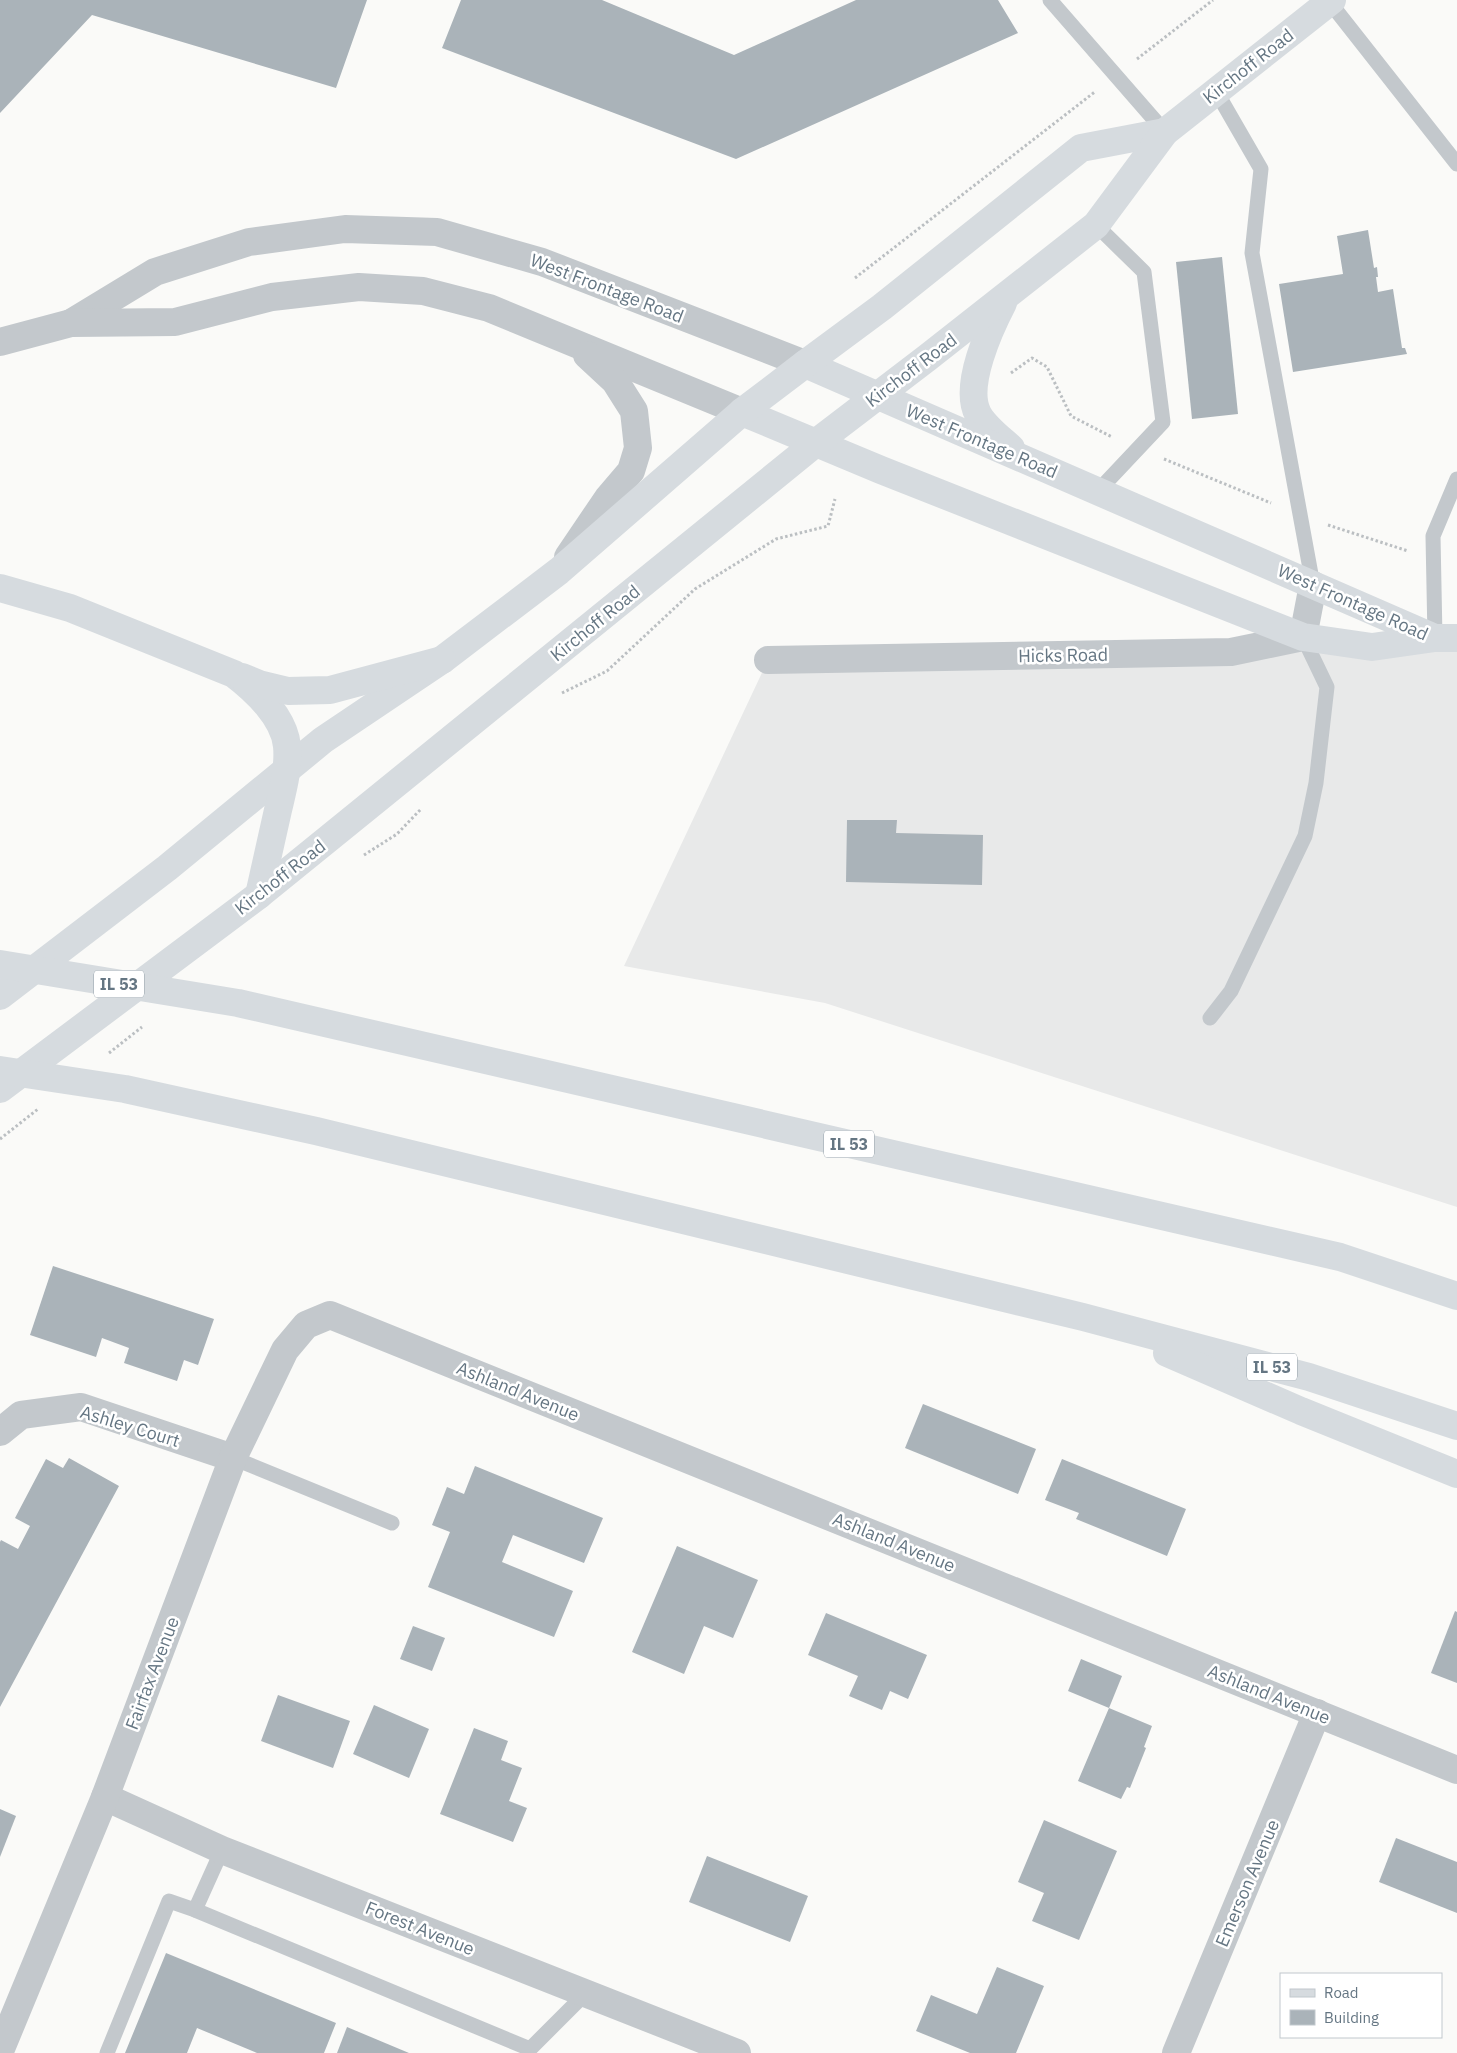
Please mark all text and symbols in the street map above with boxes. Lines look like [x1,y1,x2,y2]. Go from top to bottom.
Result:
street label: Kirchoff Road [1198,23,1298,109]
street label: West Frontage Road [527,248,687,328]
street label: Kirchoff Road [861,328,961,412]
street label: West Frontage Road [903,399,1061,483]
street label: West Frontage Road [1274,559,1432,645]
street label: Kirchoff Road [545,580,645,666]
street label: Hicks Road [1018,643,1108,667]
street label: Kirchoff Road [230,834,330,920]
road number: IL 53 [94,971,144,998]
road number: IL 53 [824,1130,874,1158]
road number: IL 53 [1247,1354,1297,1380]
street label: Ashland Avenue [453,1356,583,1426]
street label: Ashley Court [77,1400,183,1452]
street label: Ashland Avenue [829,1507,959,1577]
street label: Fairfax Avenue [120,1613,184,1733]
street label: Ashland Avenue [1204,1659,1334,1729]
street label: Emerson Avenue [1210,1816,1284,1950]
street label: Forest Avenue [362,1896,478,1960]
legend [1280,1973,1442,2038]
text: Road [1324,1983,1359,2002]
text: Building [1324,2008,1379,2027]

